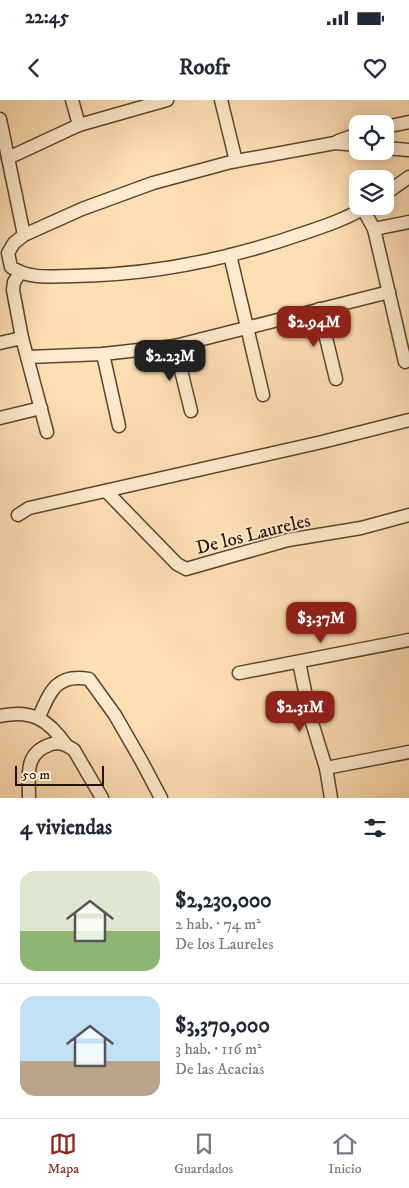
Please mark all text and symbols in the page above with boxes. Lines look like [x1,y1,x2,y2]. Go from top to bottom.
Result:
text: 22:45 [25,6,69,29]
icon: back [20,54,48,82]
text: Roofr [179,54,230,81]
icon: heart [361,54,389,82]
map controls [349,115,394,215]
button: locate [349,115,394,160]
button: layers [349,170,394,215]
pin: $2.94M [273,306,355,348]
text: $2.94M [288,312,340,332]
pin: $2.23M [129,340,211,382]
text: $2.23M [145,346,195,366]
street label: De los Laureles [194,509,313,560]
pin: $3.37M [280,602,362,644]
text: $3.37M [297,608,345,628]
pin: $2.31M [259,690,341,733]
text: $2.31M [276,697,324,717]
scale bar [15,763,104,786]
text: 50 m [22,766,50,784]
icon: filters [361,814,389,842]
text: 4 viviendas [20,815,112,841]
text: $2,230,000 [175,888,272,914]
icon: home [60,891,120,951]
text: 2 hab. · 74 m² [175,914,261,934]
text: De los Laureles [175,934,274,954]
text: $3,370,000 [175,1013,270,1039]
icon: home [60,1016,120,1076]
text: 3 hab. · 116 m² [175,1039,262,1059]
text: De las Acacias [175,1059,264,1079]
tab: Mapa [48,1130,79,1178]
tab: Guardados [174,1130,233,1178]
tab: Inicio [328,1130,361,1178]

